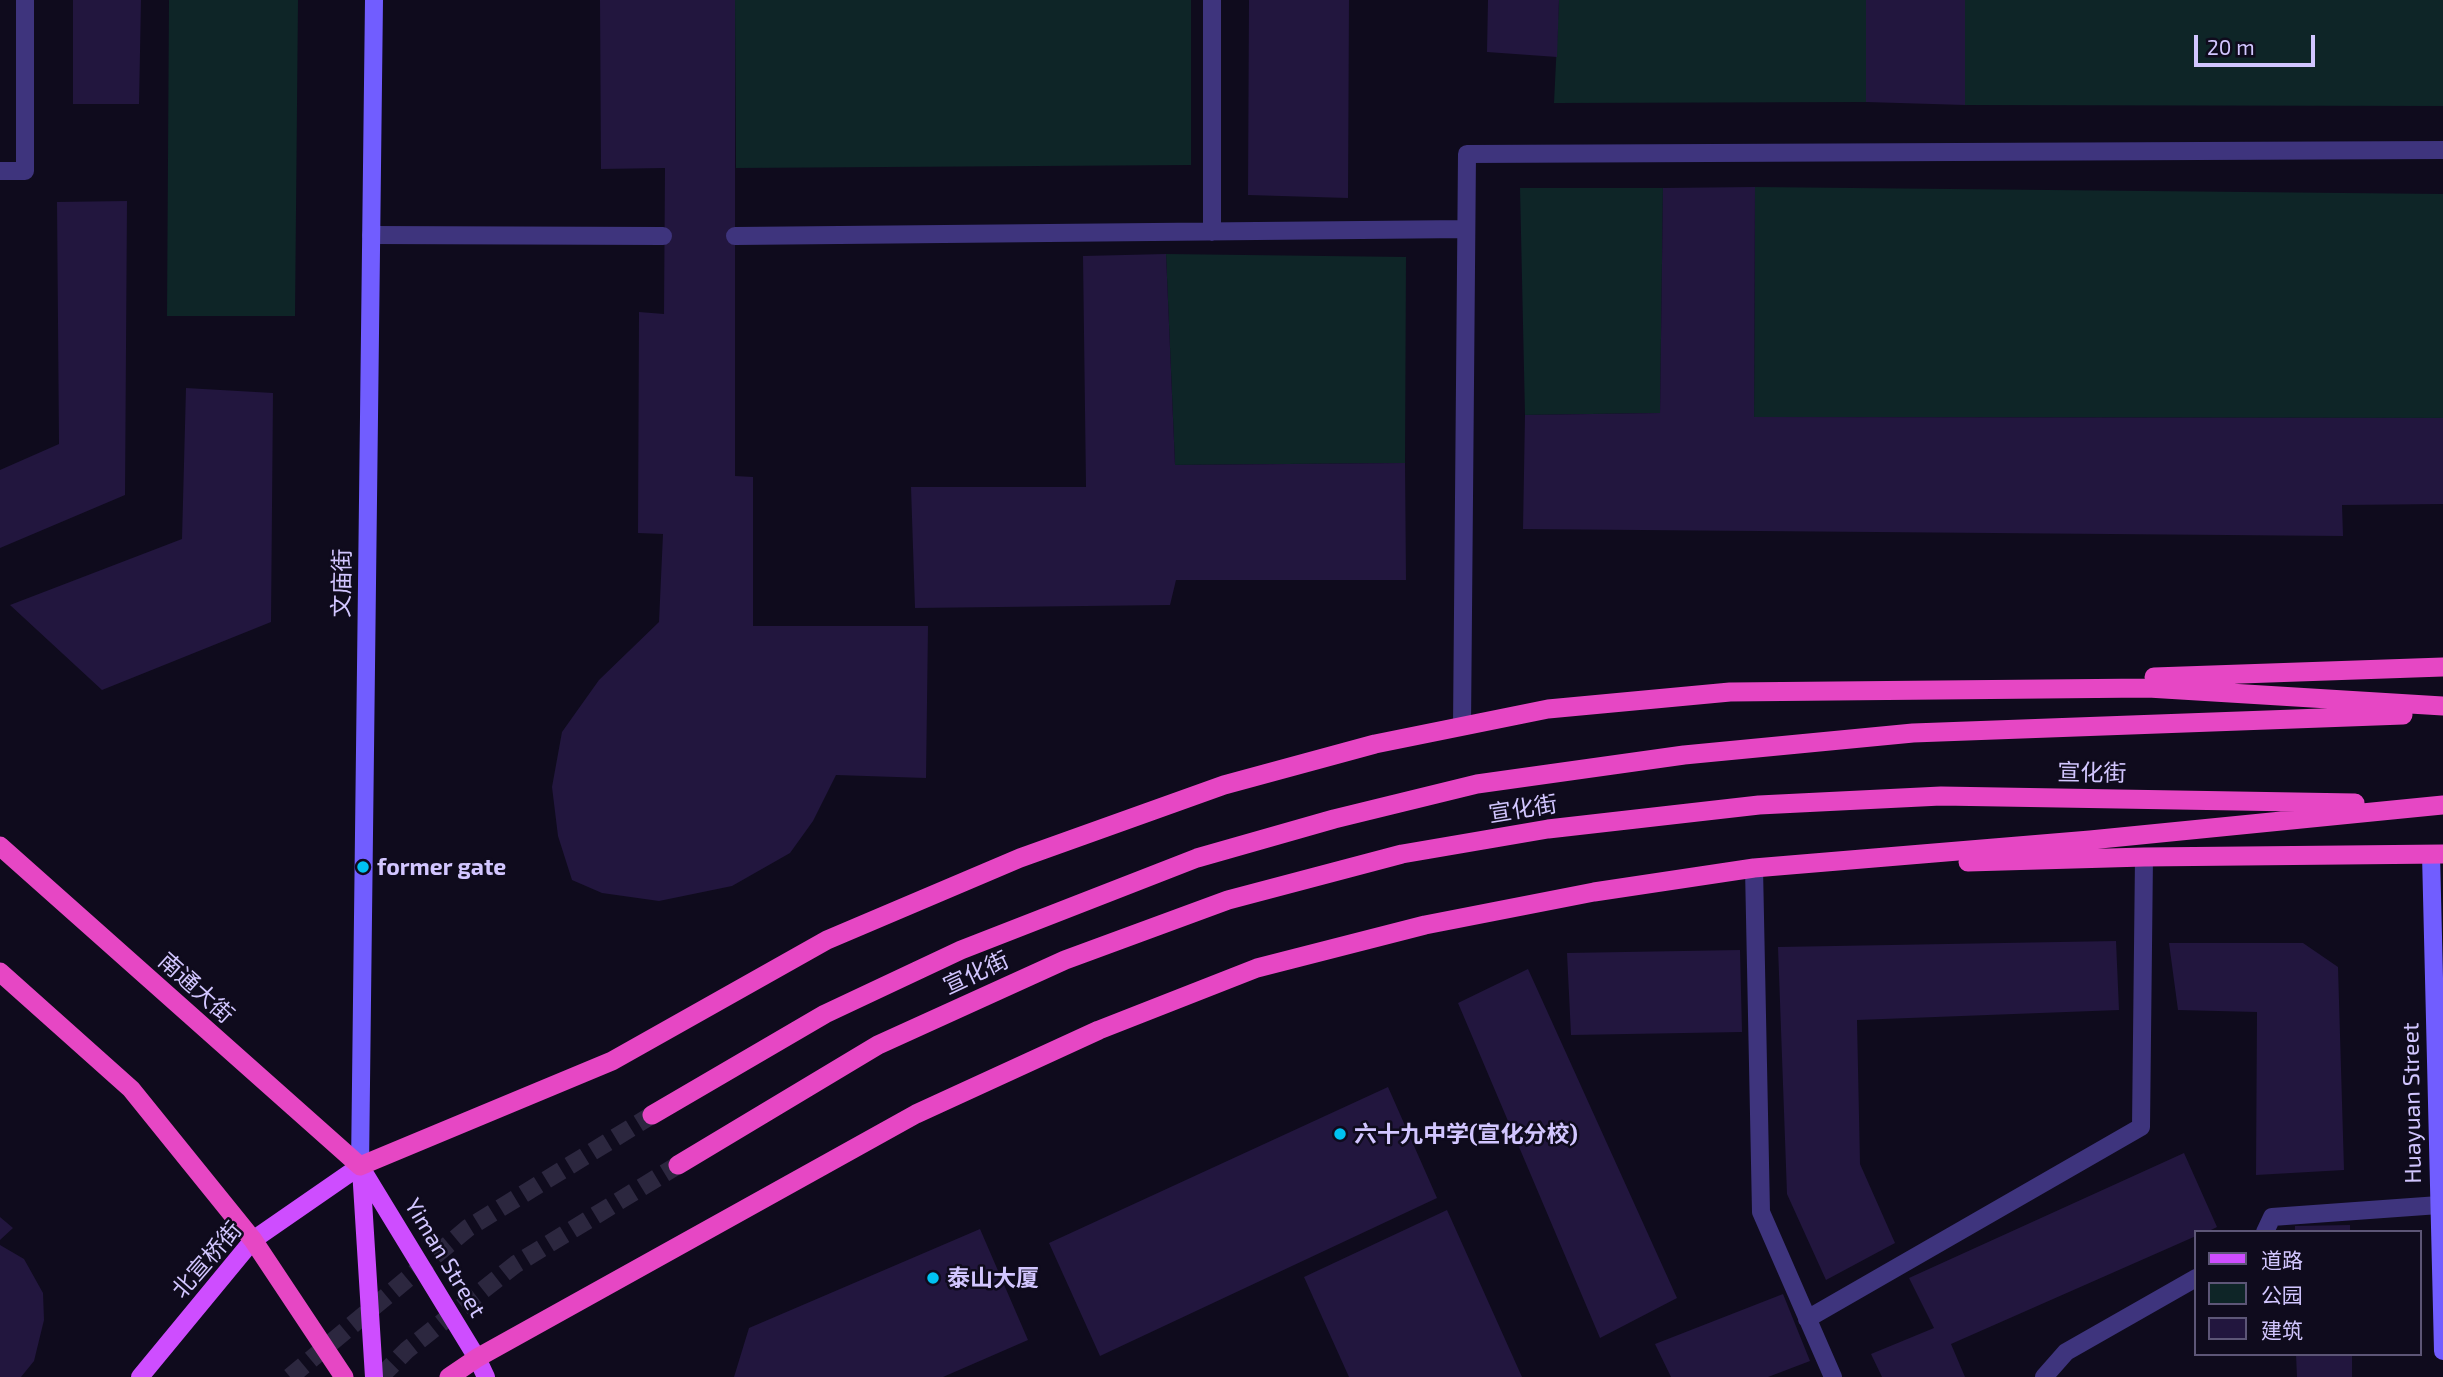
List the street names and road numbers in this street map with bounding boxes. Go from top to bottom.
street label: 文庙街 [328,548,356,618]
street label: 宣化街 [2057,759,2127,787]
street label: 宣化街 [1487,790,1559,828]
street label: 宣化街 [939,946,1013,1000]
street label: 南通大街 [153,947,239,1029]
street label: Huayuan Street [2397,1022,2427,1184]
street label: Yiman Street [399,1193,491,1323]
street label: 北宣桥街 [166,1216,248,1304]

